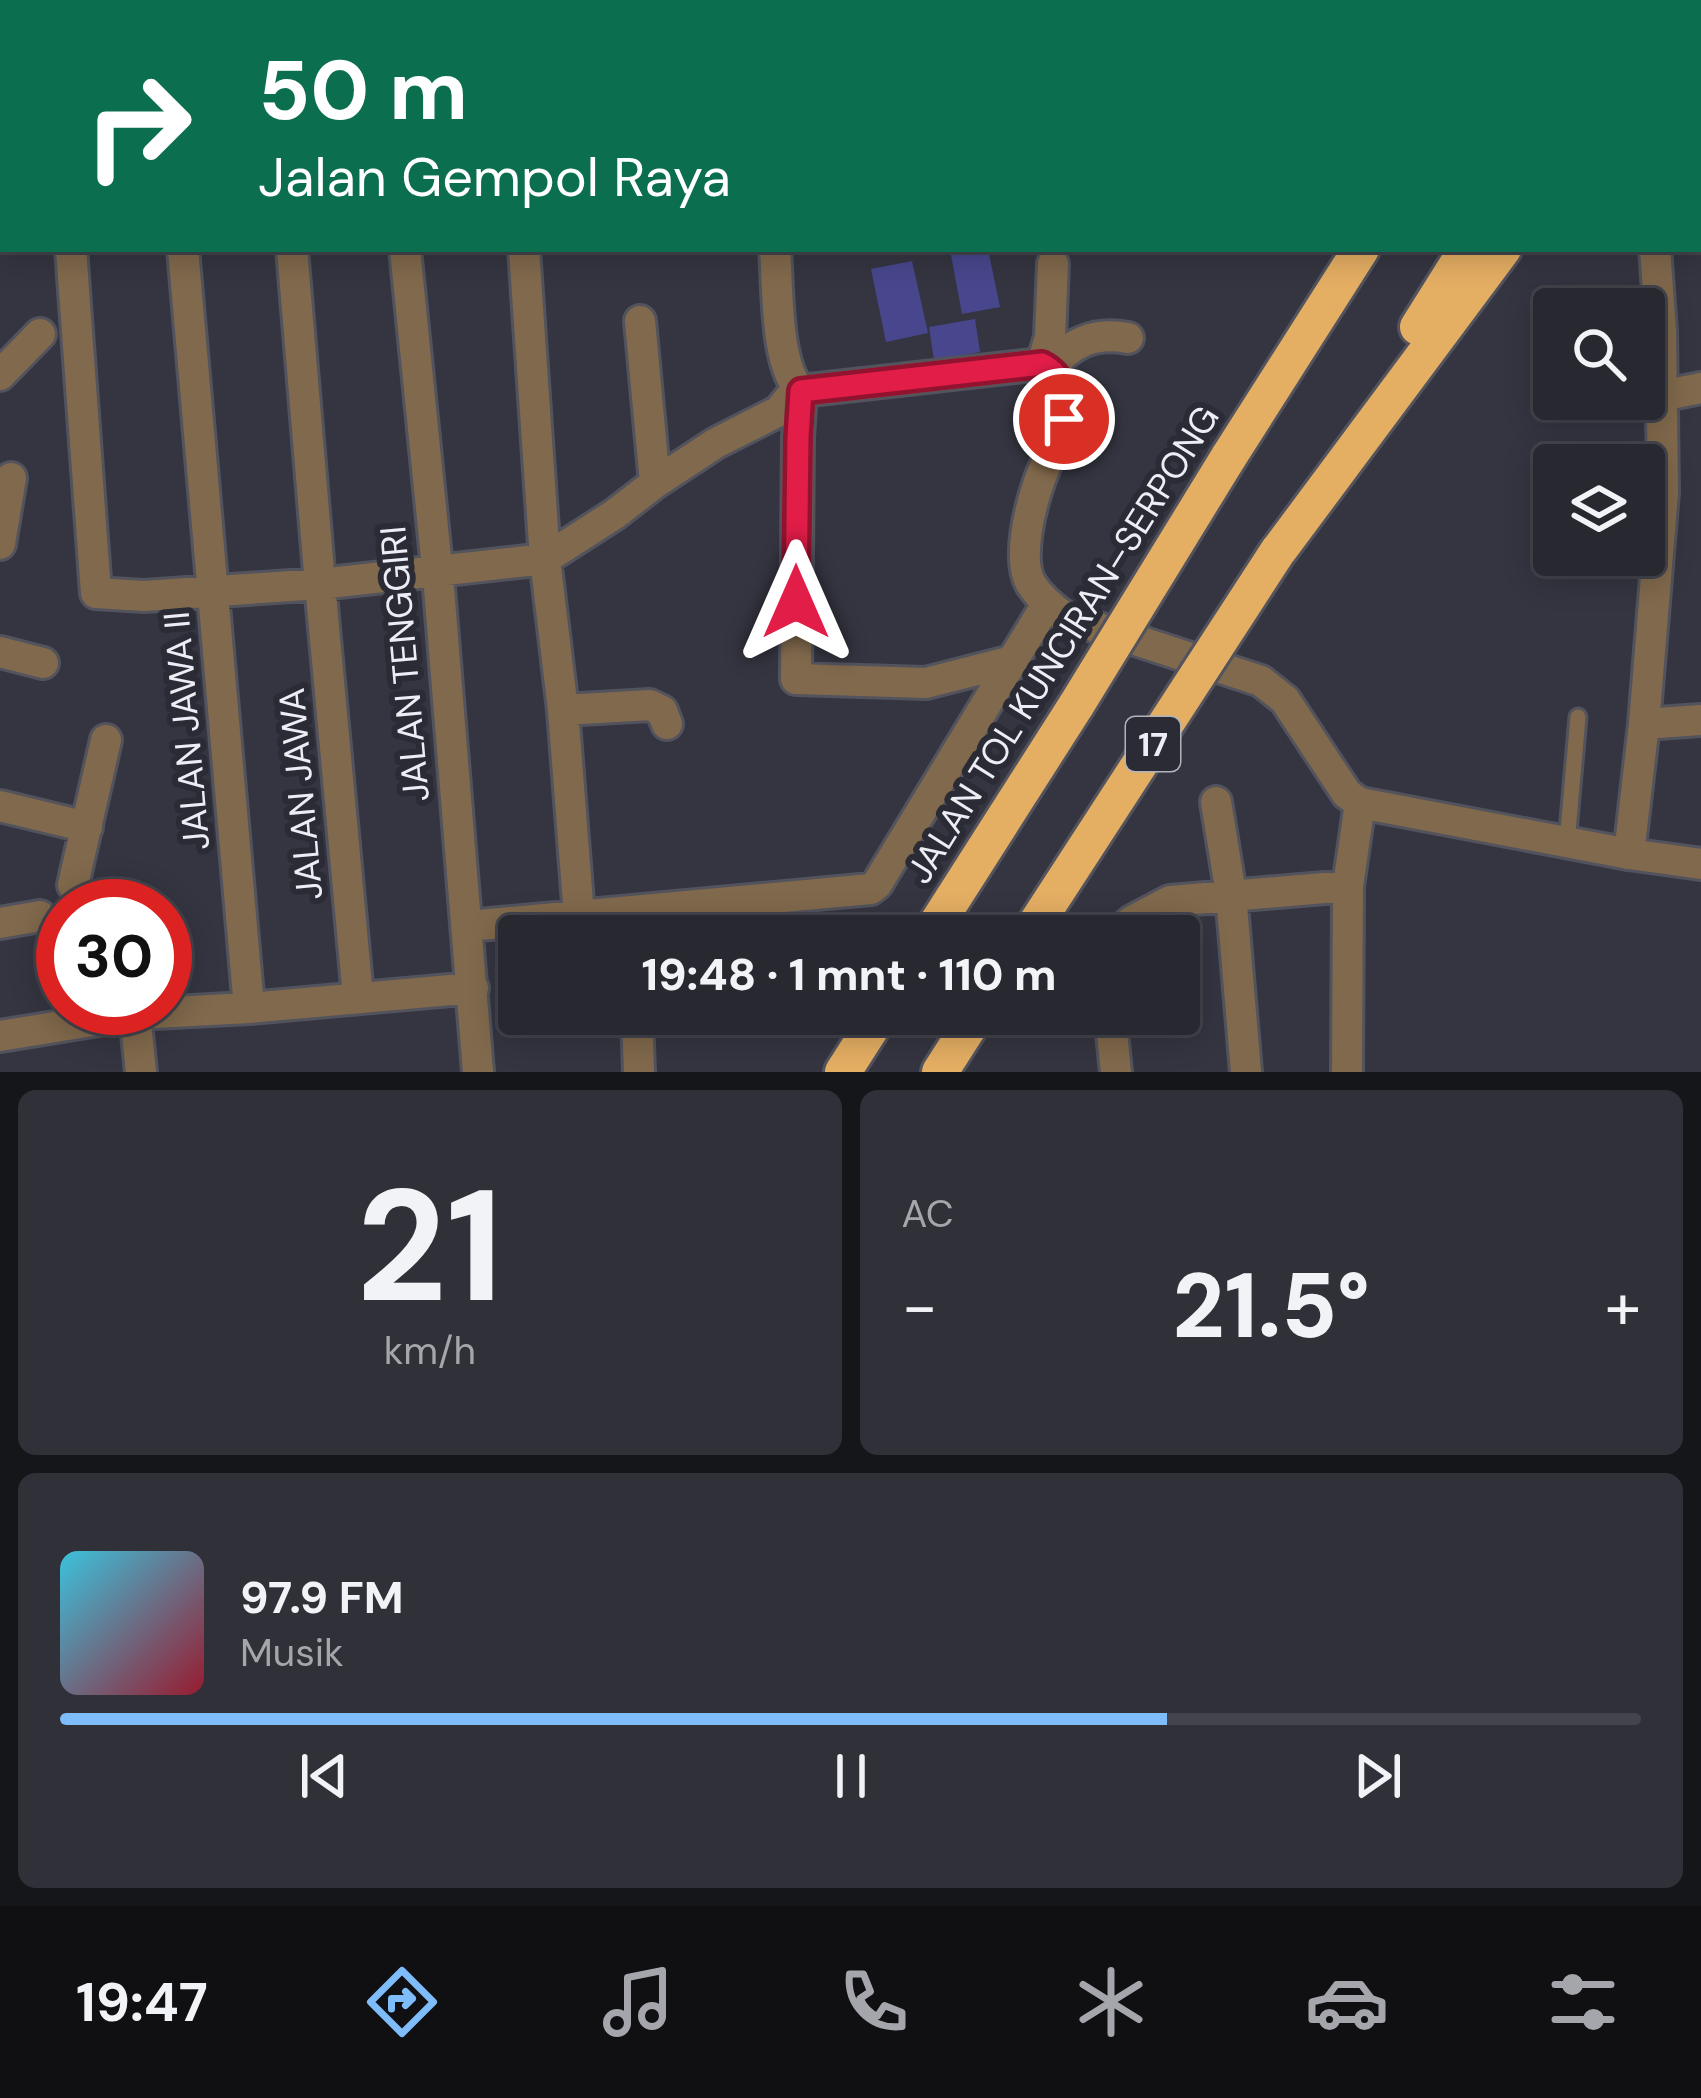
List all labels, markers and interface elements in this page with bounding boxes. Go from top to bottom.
text: 50 m [258,36,468,145]
icon: right [60,48,216,204]
text: Jalan Gempol Raya [258,142,731,213]
map controls [1533,288,1665,576]
button: search [1533,288,1665,420]
pin [1013,368,1115,470]
icon: arrive [1031,386,1097,452]
street label: JALAN TOL KUNCIRAN–SERPONG [895,396,1229,892]
button: layers [1533,444,1665,576]
street label: JALAN TENGGIRI [369,524,440,804]
position arrow [733,539,859,665]
street label: JALAN JAWA II [153,610,220,852]
street label: JALAN JAWA [268,686,333,902]
road number: 17 [1126,717,1180,771]
speed limit sign: 30 [36,879,192,1035]
text: 19:48 · 1 mnt · 110 m [641,945,1057,1004]
text: 21 [356,1145,503,1348]
text: AC [902,1188,954,1239]
text: 21.5° [1173,1248,1370,1365]
text: − [902,1264,938,1349]
text: + [1605,1264,1641,1349]
text: km/h [384,1325,476,1376]
text: 97.9 FM [240,1568,404,1627]
text: Musik [240,1627,344,1678]
icon: previous [291,1743,357,1809]
icon: pause [818,1743,884,1809]
icon: next [1345,1743,1411,1809]
icon: directions [360,1960,444,2044]
icon: music [596,1960,680,2044]
icon: phone [832,1960,916,2044]
icon: climate [1069,1960,1153,2044]
icon: car [1305,1960,1389,2044]
icon: filters [1541,1960,1625,2044]
text: 19:47 [76,1967,208,2038]

